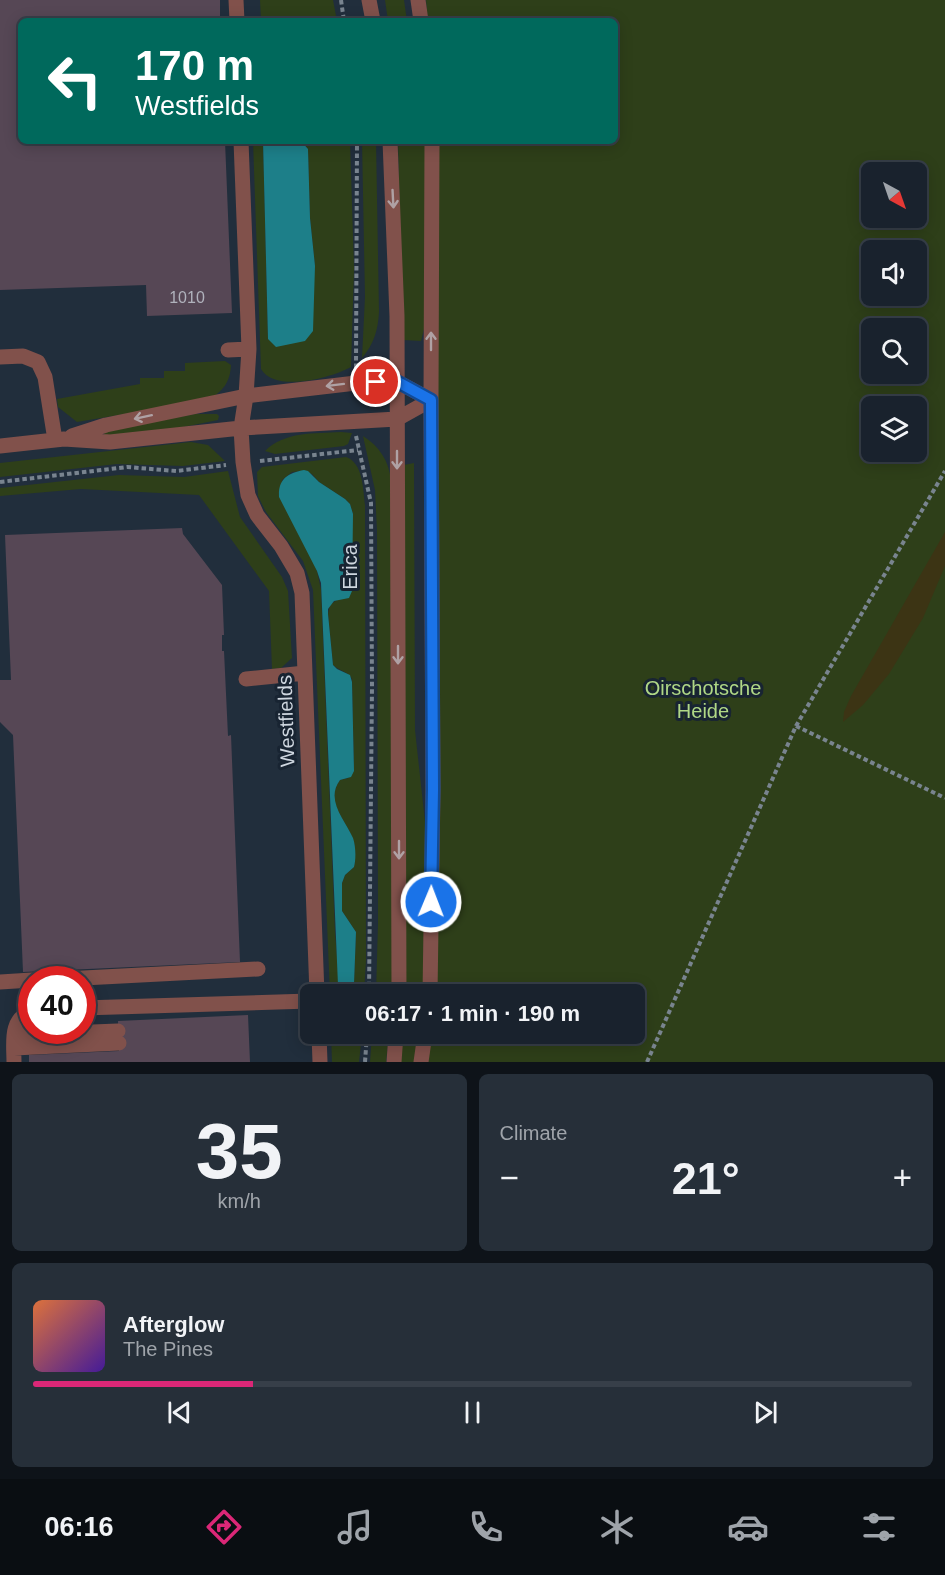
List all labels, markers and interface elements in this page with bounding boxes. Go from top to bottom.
icon: left [36,42,114,120]
text: 170 m [135,42,254,89]
text: Westfields [135,91,259,121]
north arrow [861,162,927,228]
map controls [861,162,927,462]
one-way arrow [387,189,398,209]
button: sound [861,240,927,306]
house number: 1010 [169,289,205,306]
button: search [861,318,927,384]
one-way arrow [425,332,437,352]
pin [350,356,401,407]
icon: arrive [359,365,392,398]
one-way arrow [326,380,346,391]
button: layers [861,396,927,462]
one-way arrow [134,412,153,424]
one-way arrow [391,450,403,470]
street label: Erica [339,543,361,590]
one-way arrow [392,645,404,665]
street label: Westfields [273,675,299,767]
park label: Oirschotsche Heide [645,677,761,722]
one-way arrow [393,840,405,860]
position arrow [399,870,463,934]
speed limit sign: 40 [18,966,96,1044]
text: 06:17 · 1 min · 190 m [365,1001,580,1026]
text: 35 [196,1107,283,1195]
text: Climate [500,1122,567,1144]
text: 21° [672,1153,740,1204]
text: − [500,1159,519,1196]
text: + [893,1159,912,1196]
text: km/h [218,1190,261,1212]
text: Afterglow [123,1312,224,1337]
text: The Pines [123,1338,213,1360]
icon: previous [163,1396,196,1429]
icon: pause [456,1396,489,1429]
icon: next [749,1396,782,1429]
icon: directions [203,1506,245,1548]
icon: music [334,1506,376,1548]
icon: phone [465,1506,507,1548]
icon: climate [596,1506,638,1548]
icon: car [727,1506,769,1548]
icon: filters [858,1506,900,1548]
text: 06:16 [45,1512,114,1542]

